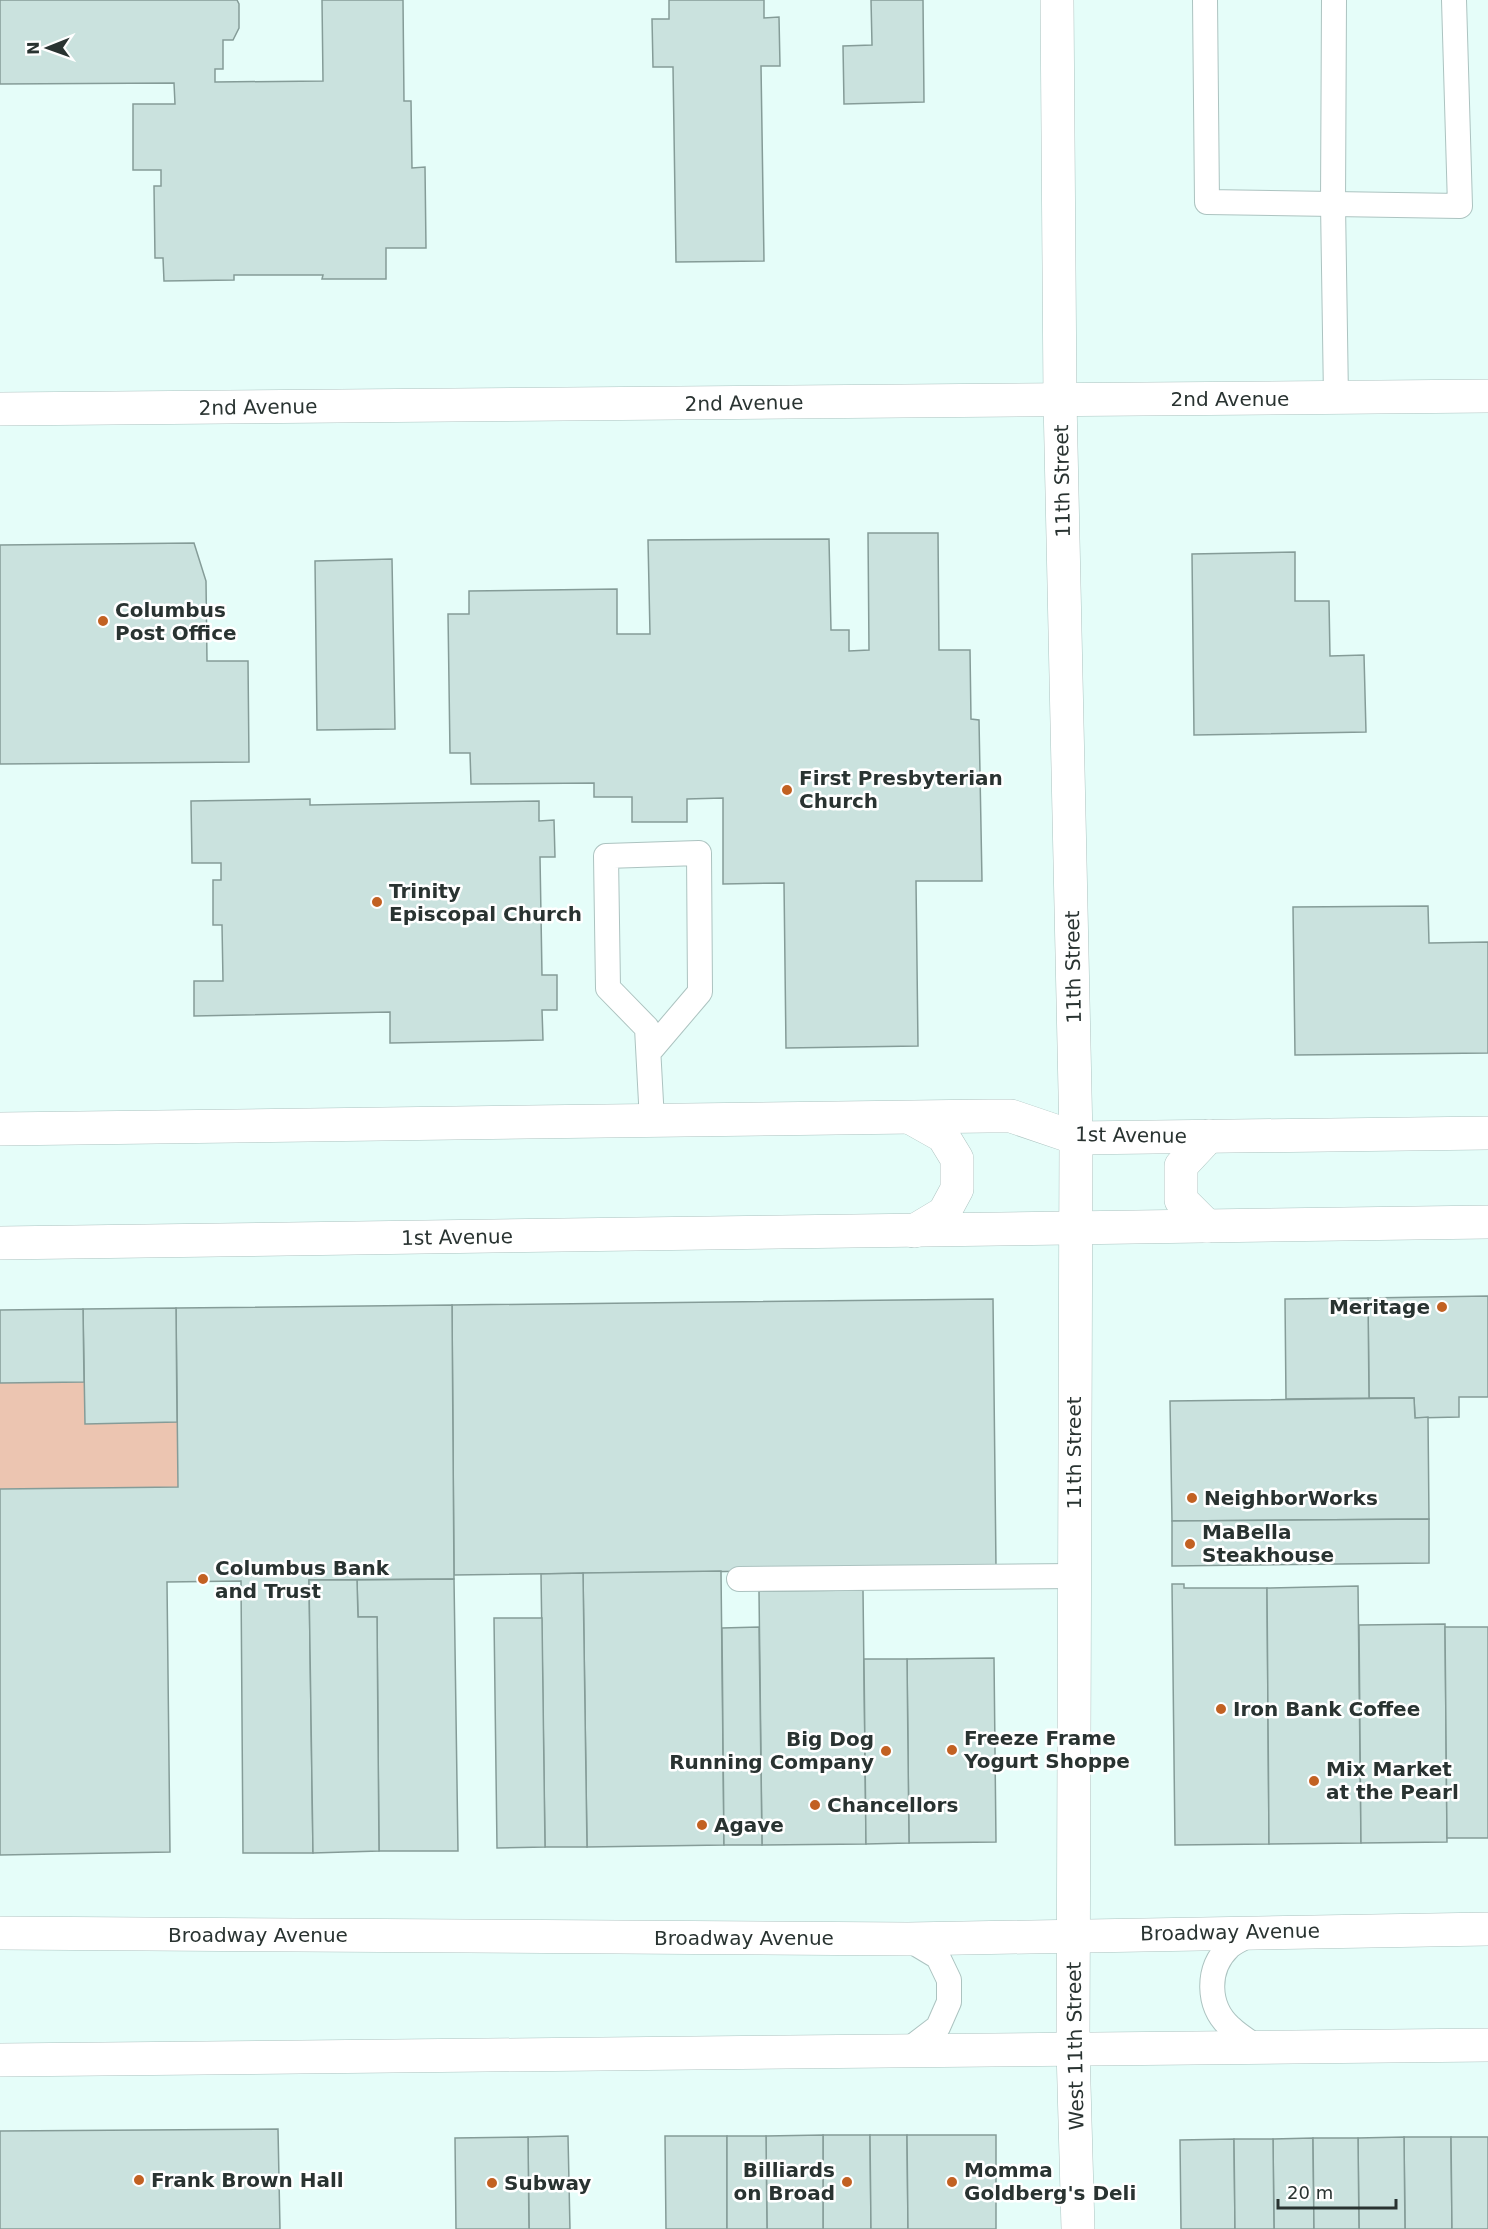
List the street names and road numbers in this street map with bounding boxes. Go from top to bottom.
street label: 2nd Avenue [1171,387,1289,411]
street label: 2nd Avenue [684,390,804,416]
street label: 2nd Avenue [198,394,318,420]
street label: 11th Street [1049,424,1075,538]
street label: 11th Street [1060,910,1086,1024]
street label: 1st Avenue [1075,1122,1187,1148]
street label: 1st Avenue [401,1224,513,1250]
street label: 11th Street [1062,1396,1086,1510]
street label: Broadway Avenue [1140,1918,1320,1946]
street label: Broadway Avenue [168,1923,348,1947]
street label: Broadway Avenue [654,1926,834,1950]
street label: West 11th Street [1062,1961,1088,2131]

